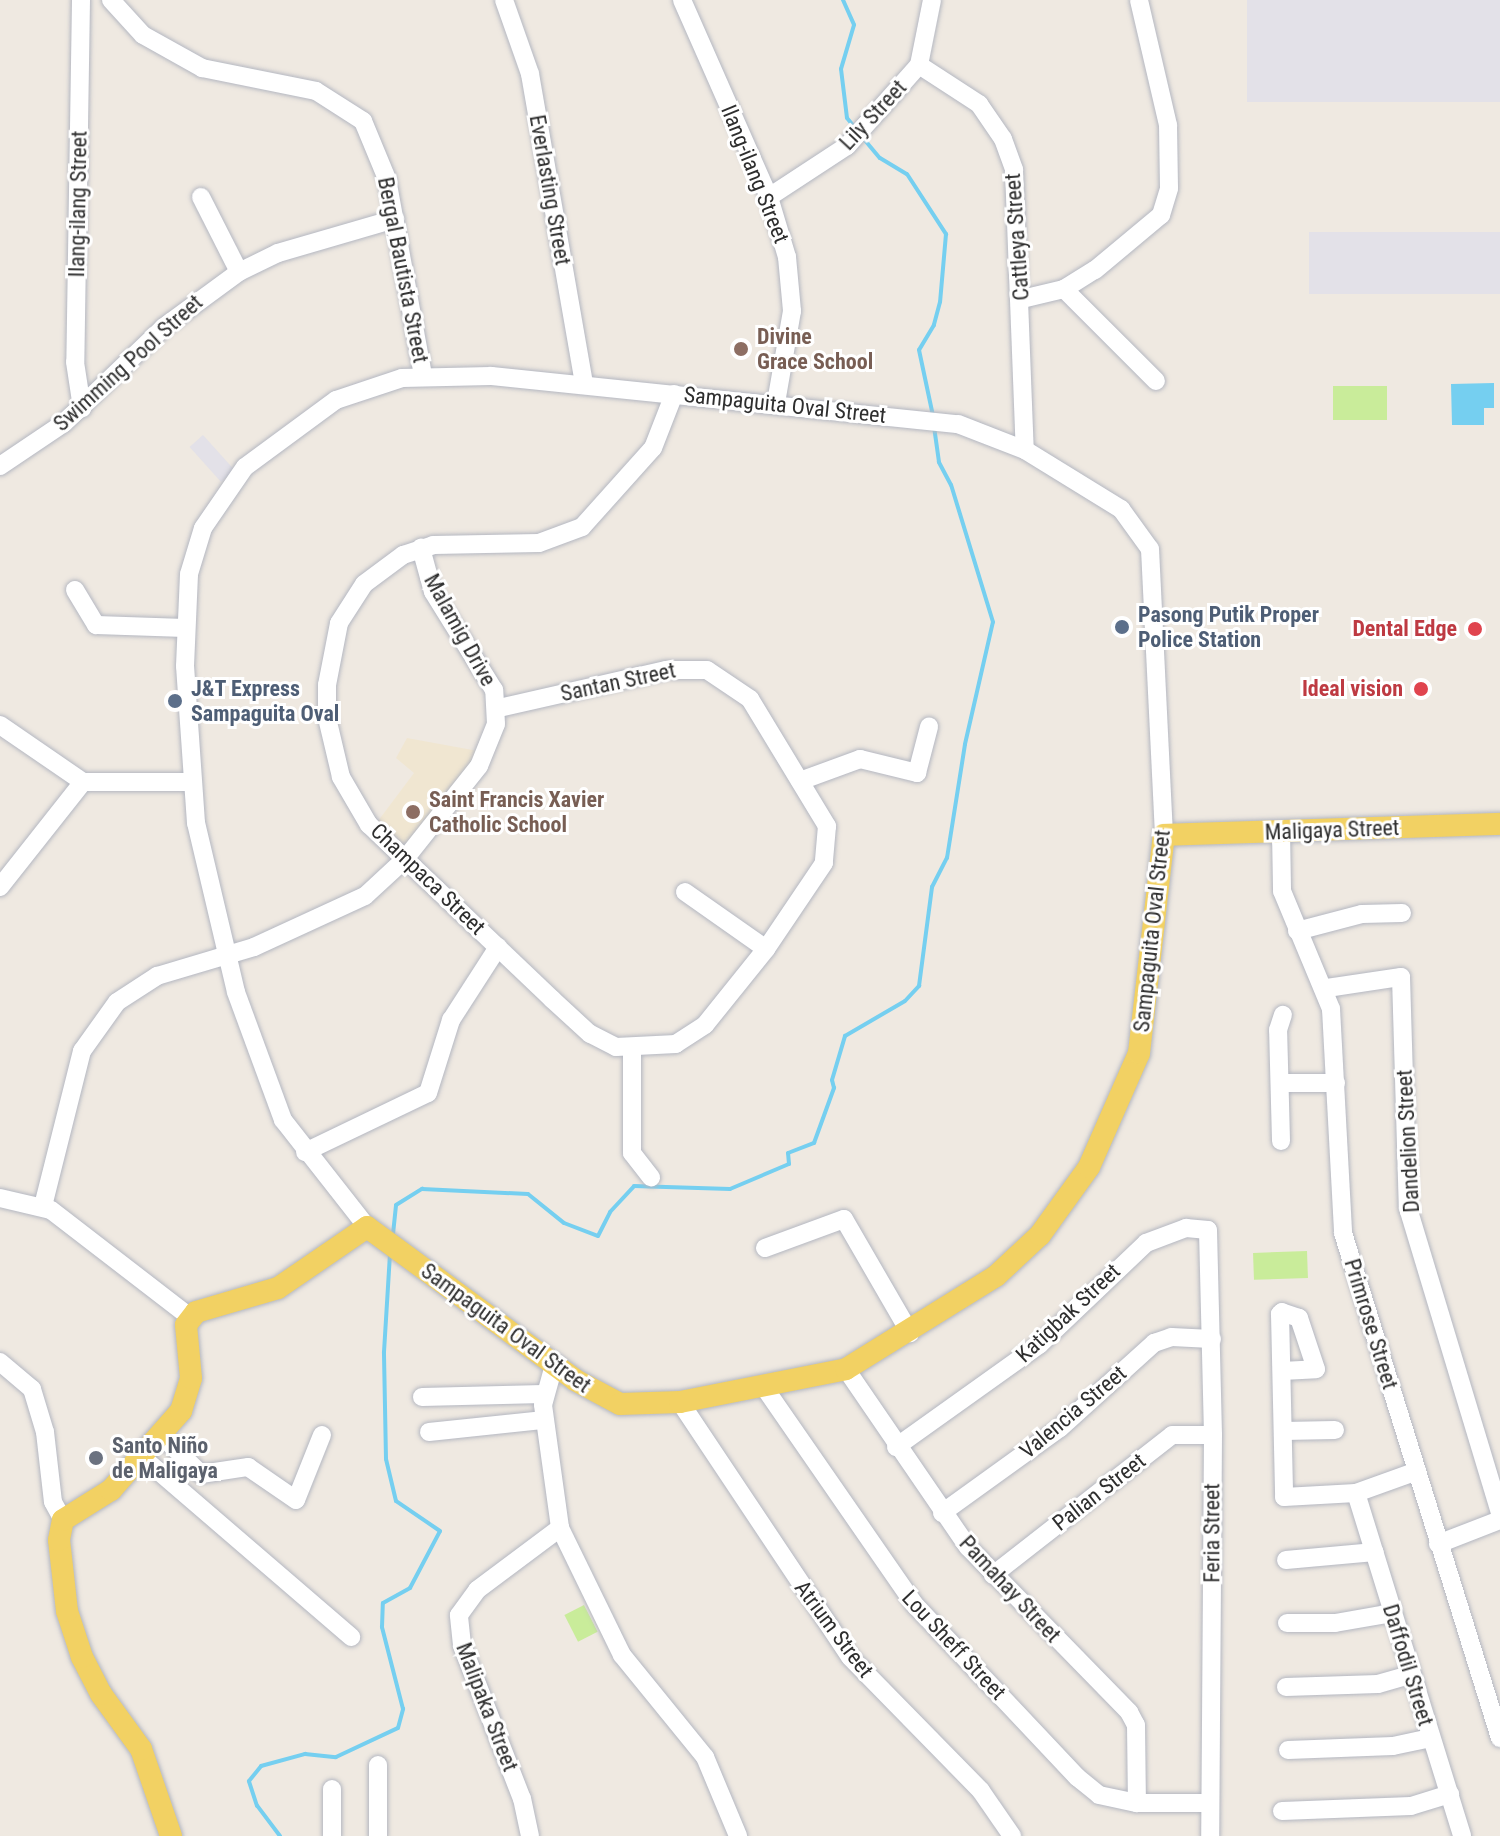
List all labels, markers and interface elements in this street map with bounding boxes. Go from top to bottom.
street label: Lily Street [834,74,912,156]
street label: Ilang-ilang Street [715,101,795,247]
street label: Everlasting Street [524,113,576,267]
street label: Ilang-ilang Street [64,130,92,278]
street label: Cattleya Street [999,173,1035,301]
street label: Bergal Bautista Street [372,175,434,365]
street label: Swimming Pool Street [48,289,208,437]
place label: Divine Grace School [757,323,873,374]
marker: Divine Grace School [732,340,750,358]
street label: Sampaguita Oval Street [683,381,887,429]
street label: Malamig Drive [418,569,502,691]
place label: Pasong Putik Proper Police Station [1138,601,1319,652]
place label: Dental Edge [1352,616,1457,642]
marker: Pasong Putik Proper Police Station [1113,618,1131,636]
marker: Dental Edge [1464,618,1486,640]
street label: Santan Street [558,657,678,707]
place label: J&T Express Sampaguita Oval [191,675,339,726]
place label: Ideal vision [1302,676,1403,702]
marker: Ideal vision [1410,678,1432,700]
marker: J&T Express Sampaguita Oval [166,692,184,710]
place label: Saint Francis Xavier Catholic School [429,786,604,838]
marker: Saint Francis Xavier Catholic School [404,803,422,821]
street label: Maligaya Street [1264,814,1400,846]
street label: Champaca Street [365,818,491,940]
street label: Sampaguita Oval Street [1128,829,1176,1033]
street label: Dandelion Street [1391,1069,1425,1213]
street label: Primrose Street [1339,1256,1403,1392]
street label: Sampaguita Oval Street [416,1258,596,1398]
street label: Katigbak Street [1010,1258,1126,1368]
street label: Valencia Street [1014,1360,1132,1464]
place label: Santo Niño de Maligaya [112,1432,218,1484]
street label: Palian Street [1047,1448,1151,1536]
marker: Santo Niño de Maligaya [87,1449,105,1467]
street label: Feria Street [1199,1483,1225,1583]
street label: Pamahay Street [954,1530,1066,1648]
street label: Atrium Street [789,1575,879,1683]
street label: Lou Sheff Street [897,1585,1011,1705]
street label: Daffodil Street [1377,1601,1439,1729]
street label: Malipaka Street [450,1639,524,1775]

